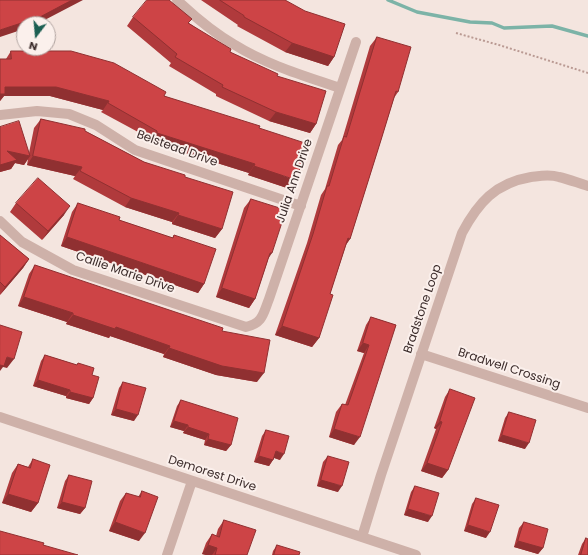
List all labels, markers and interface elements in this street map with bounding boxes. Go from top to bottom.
north arrow [16,16,56,56]
text: N [27,38,39,55]
street label: Belstead Drive [134,128,220,170]
street label: Julia Ann Drive [274,137,316,225]
street label: Callie Marie Drive [74,249,176,297]
street label: Bradstone Loop [401,263,445,355]
street label: Bradwell Crossing [456,346,562,392]
street label: Demorest Drive [166,453,258,495]

